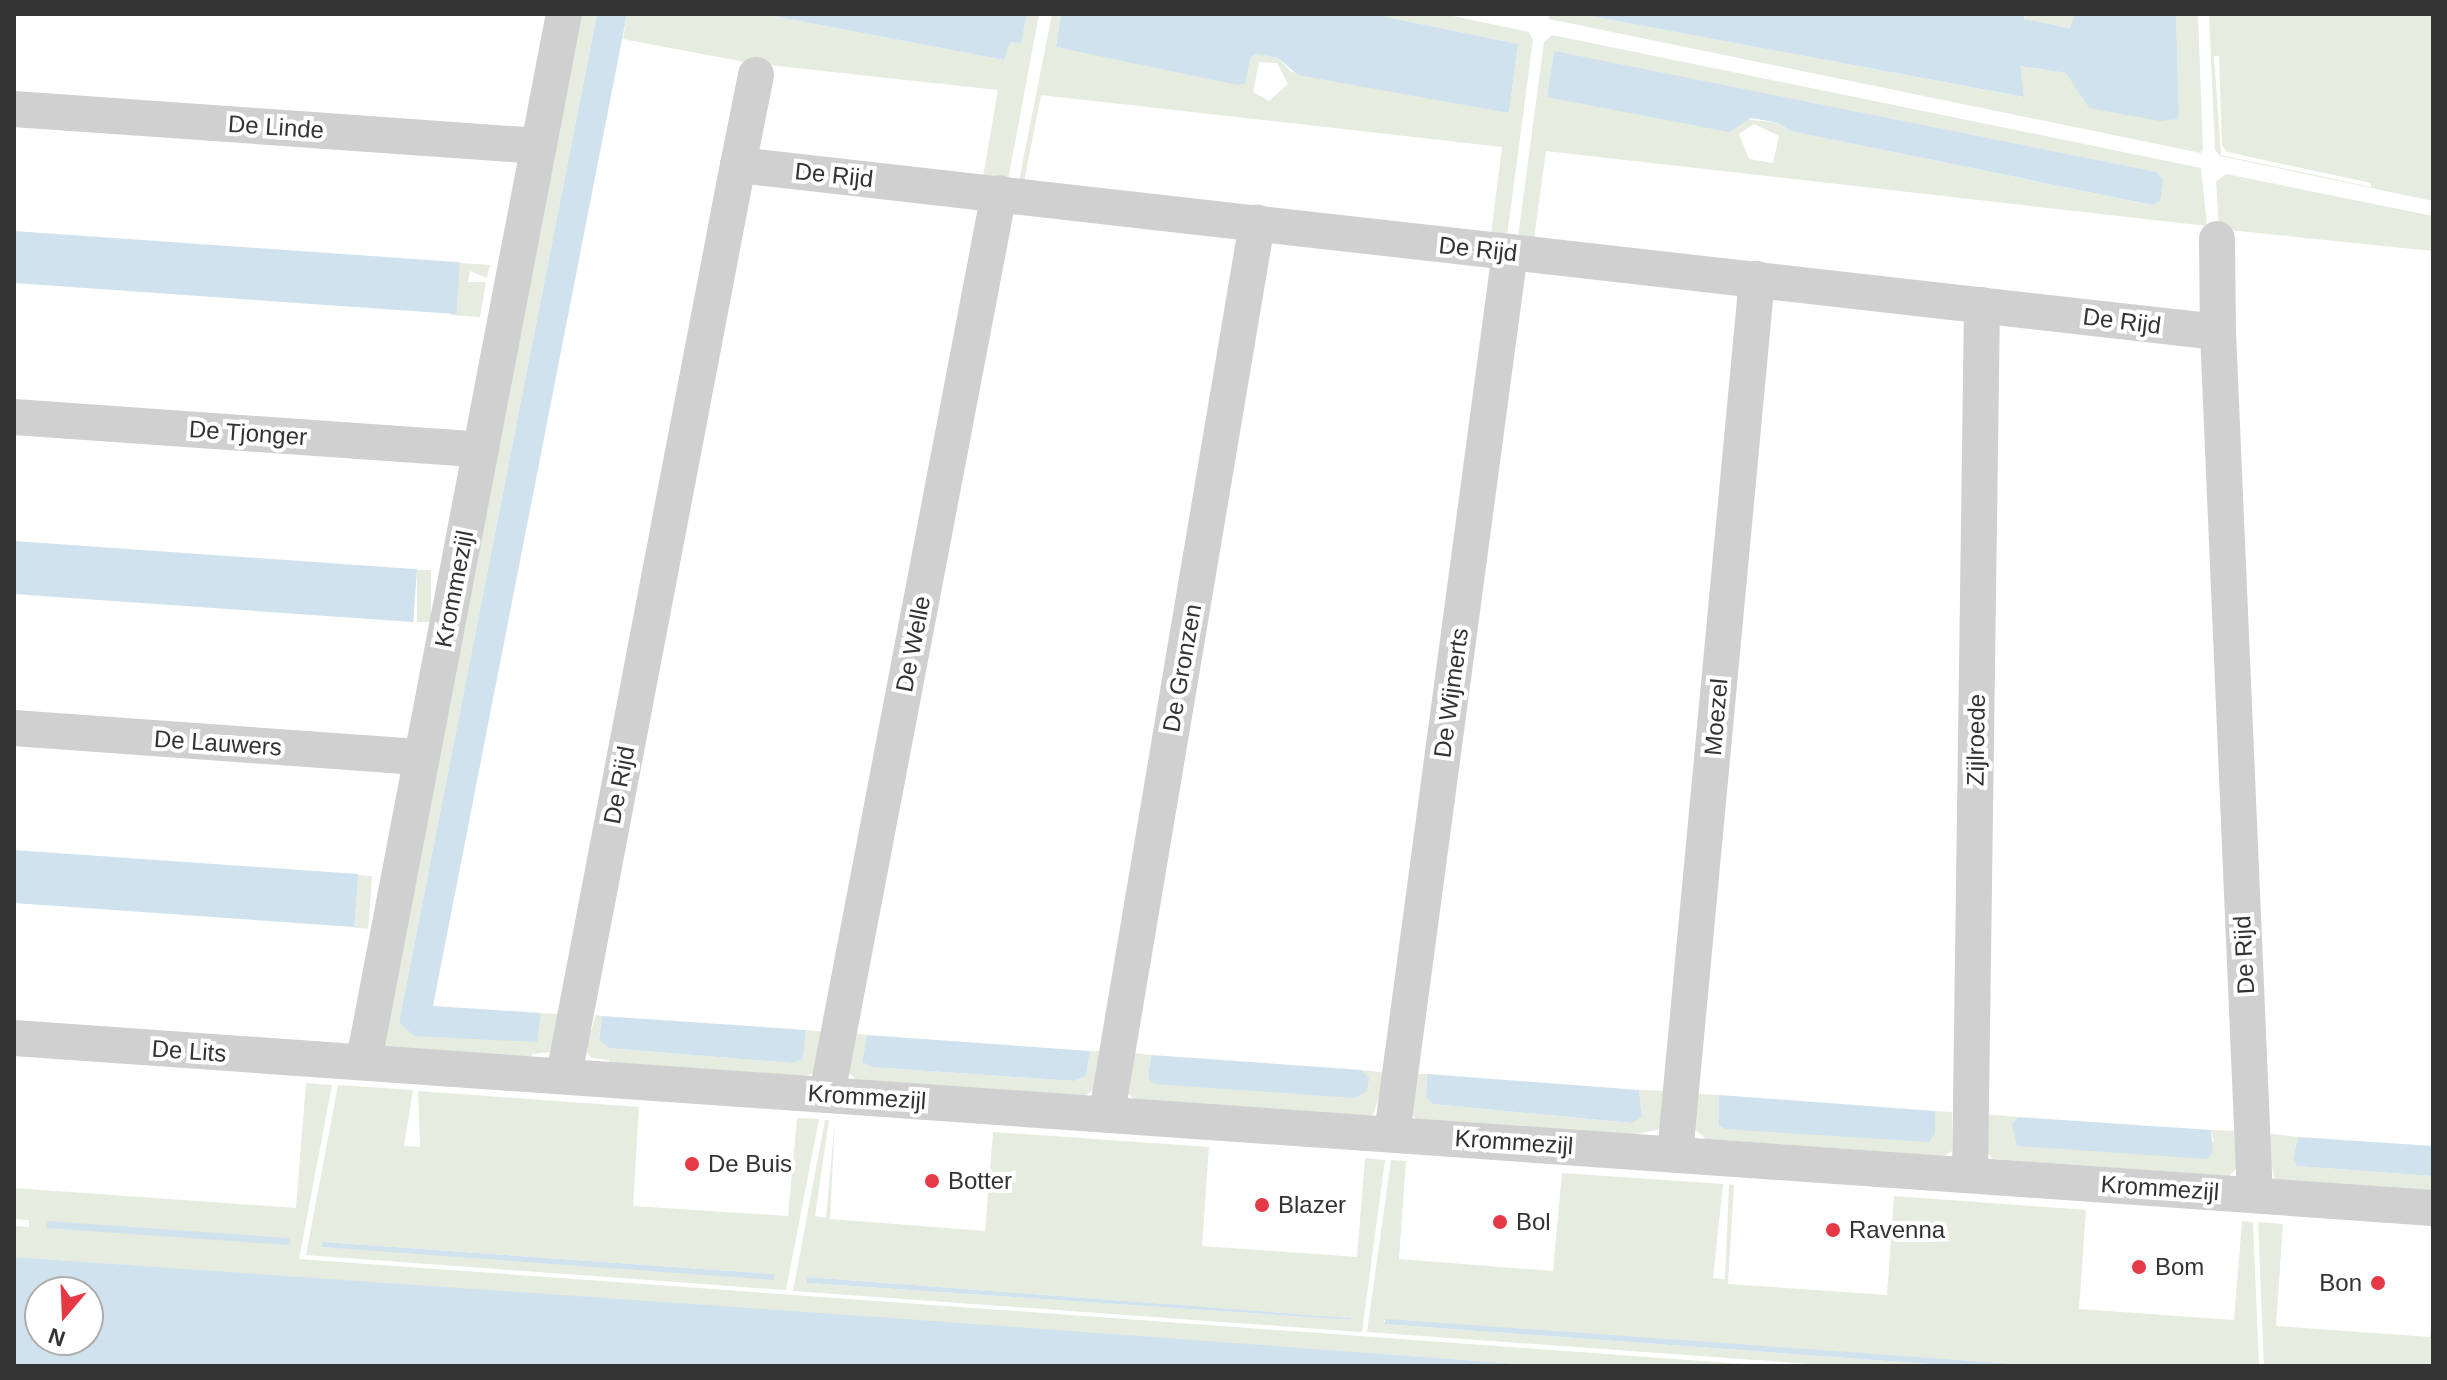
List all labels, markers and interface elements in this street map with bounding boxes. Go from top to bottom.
street label: De Linde [227,109,325,145]
street label: De Rijd [793,157,875,193]
street label: De Rijd [1437,231,1519,267]
street label: De Rijd [2081,302,2163,340]
street label: De Tjonger [188,414,308,452]
street label: Krommezijl [429,528,479,650]
street label: De Welle [890,594,936,694]
street label: De Gronzen [1157,602,1207,734]
street label: De Wijmerts [1428,626,1474,760]
street label: Moezel [1698,677,1734,757]
street label: Zijlroede [1961,694,1991,786]
street label: De Lauwers [153,724,283,762]
street label: De Rijd [597,744,641,826]
street label: De Rijd [2228,915,2260,995]
street label: De Lits [151,1034,227,1068]
street label: Krommezijl [807,1078,927,1116]
street label: Krommezijl [1454,1123,1574,1161]
place label: De Buis [708,1150,792,1178]
marker: De Buis [683,1155,701,1173]
place label: Botter [948,1167,1012,1195]
street label: Krommezijl [2100,1169,2220,1207]
marker: Botter [923,1172,941,1190]
place label: Blazer [1278,1191,1346,1219]
marker: Blazer [1253,1196,1271,1214]
place label: Bol [1516,1208,1551,1236]
marker: Bol [1491,1213,1509,1231]
place label: Ravenna [1849,1216,1945,1244]
marker: Ravenna [1824,1221,1842,1239]
place label: Bom [2155,1253,2204,1281]
marker: Bom [2130,1258,2148,1276]
place label: Bon [2319,1269,2362,1297]
marker: Bon [2369,1274,2387,1292]
north arrow [24,1276,104,1356]
text: N [45,1323,68,1352]

